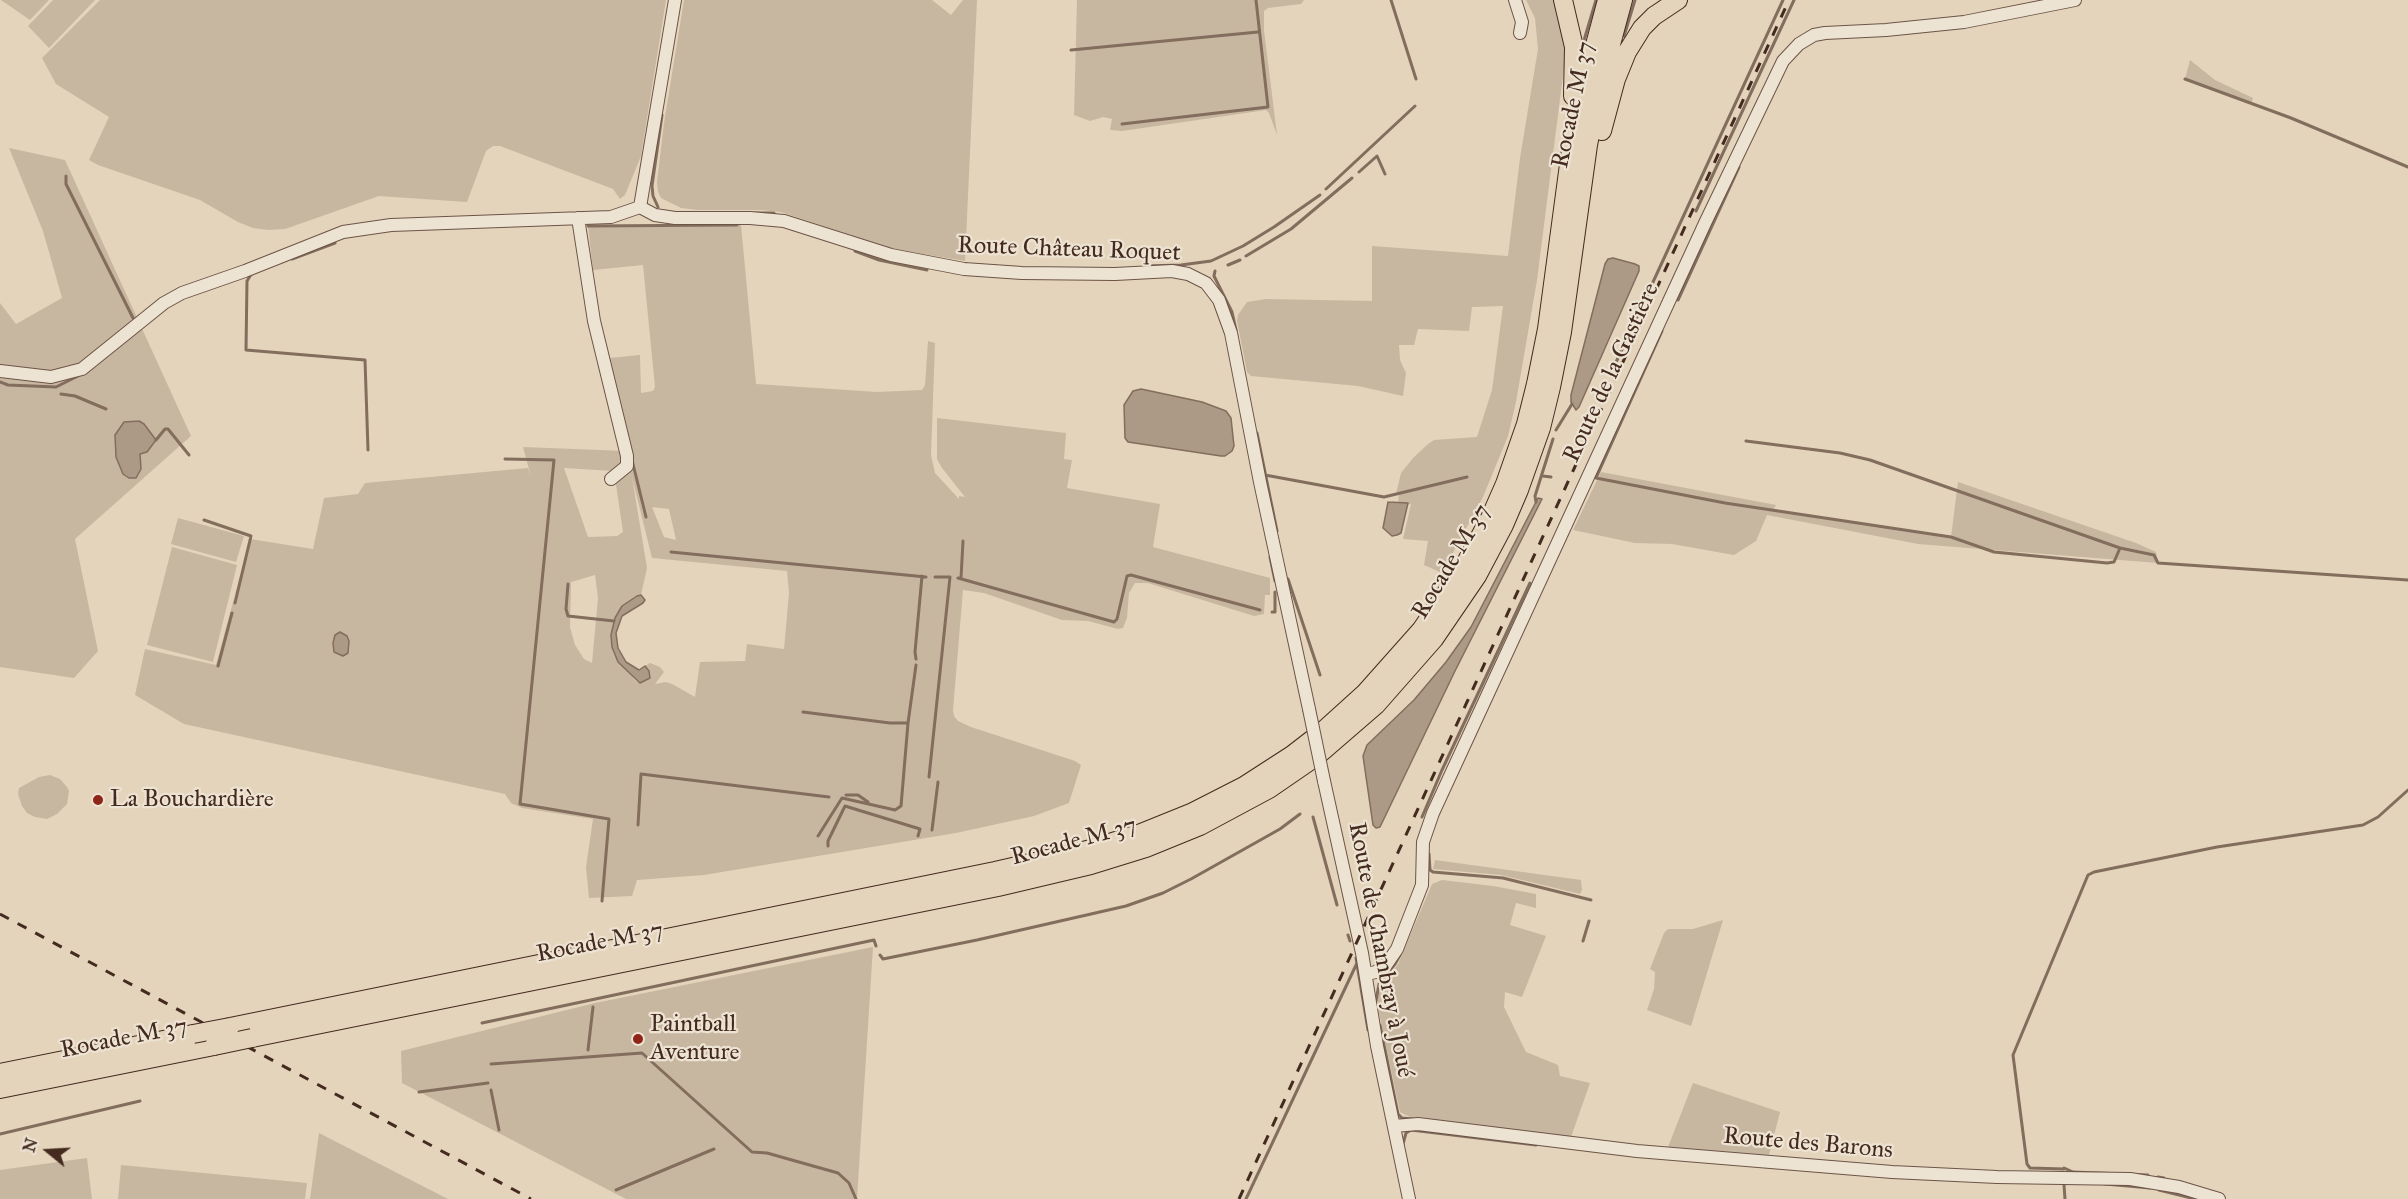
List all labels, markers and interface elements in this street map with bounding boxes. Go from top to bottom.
street label: Rocade M 37 [1547,39,1601,171]
street label: Route Château Roquet [957,232,1181,268]
street label: Route de la Gastière [1558,279,1666,467]
street label: Rocade M 37 [1407,499,1497,625]
place label: La Bouchardière [110,786,274,814]
marker: La Bouchardière [91,793,105,807]
street label: Rocade M 37 [1008,811,1140,873]
street label: Route de Chambray à Joué [1341,820,1419,1080]
street label: Rocade M 37 [534,917,666,969]
place label: Paintball Aventure [650,1011,739,1067]
street label: Rocade M 37 [58,1013,190,1065]
marker: Paintball Aventure [631,1032,645,1046]
north arrow [18,1121,78,1181]
street label: Route des Barons [1722,1122,1894,1166]
text: N [19,1136,42,1155]

